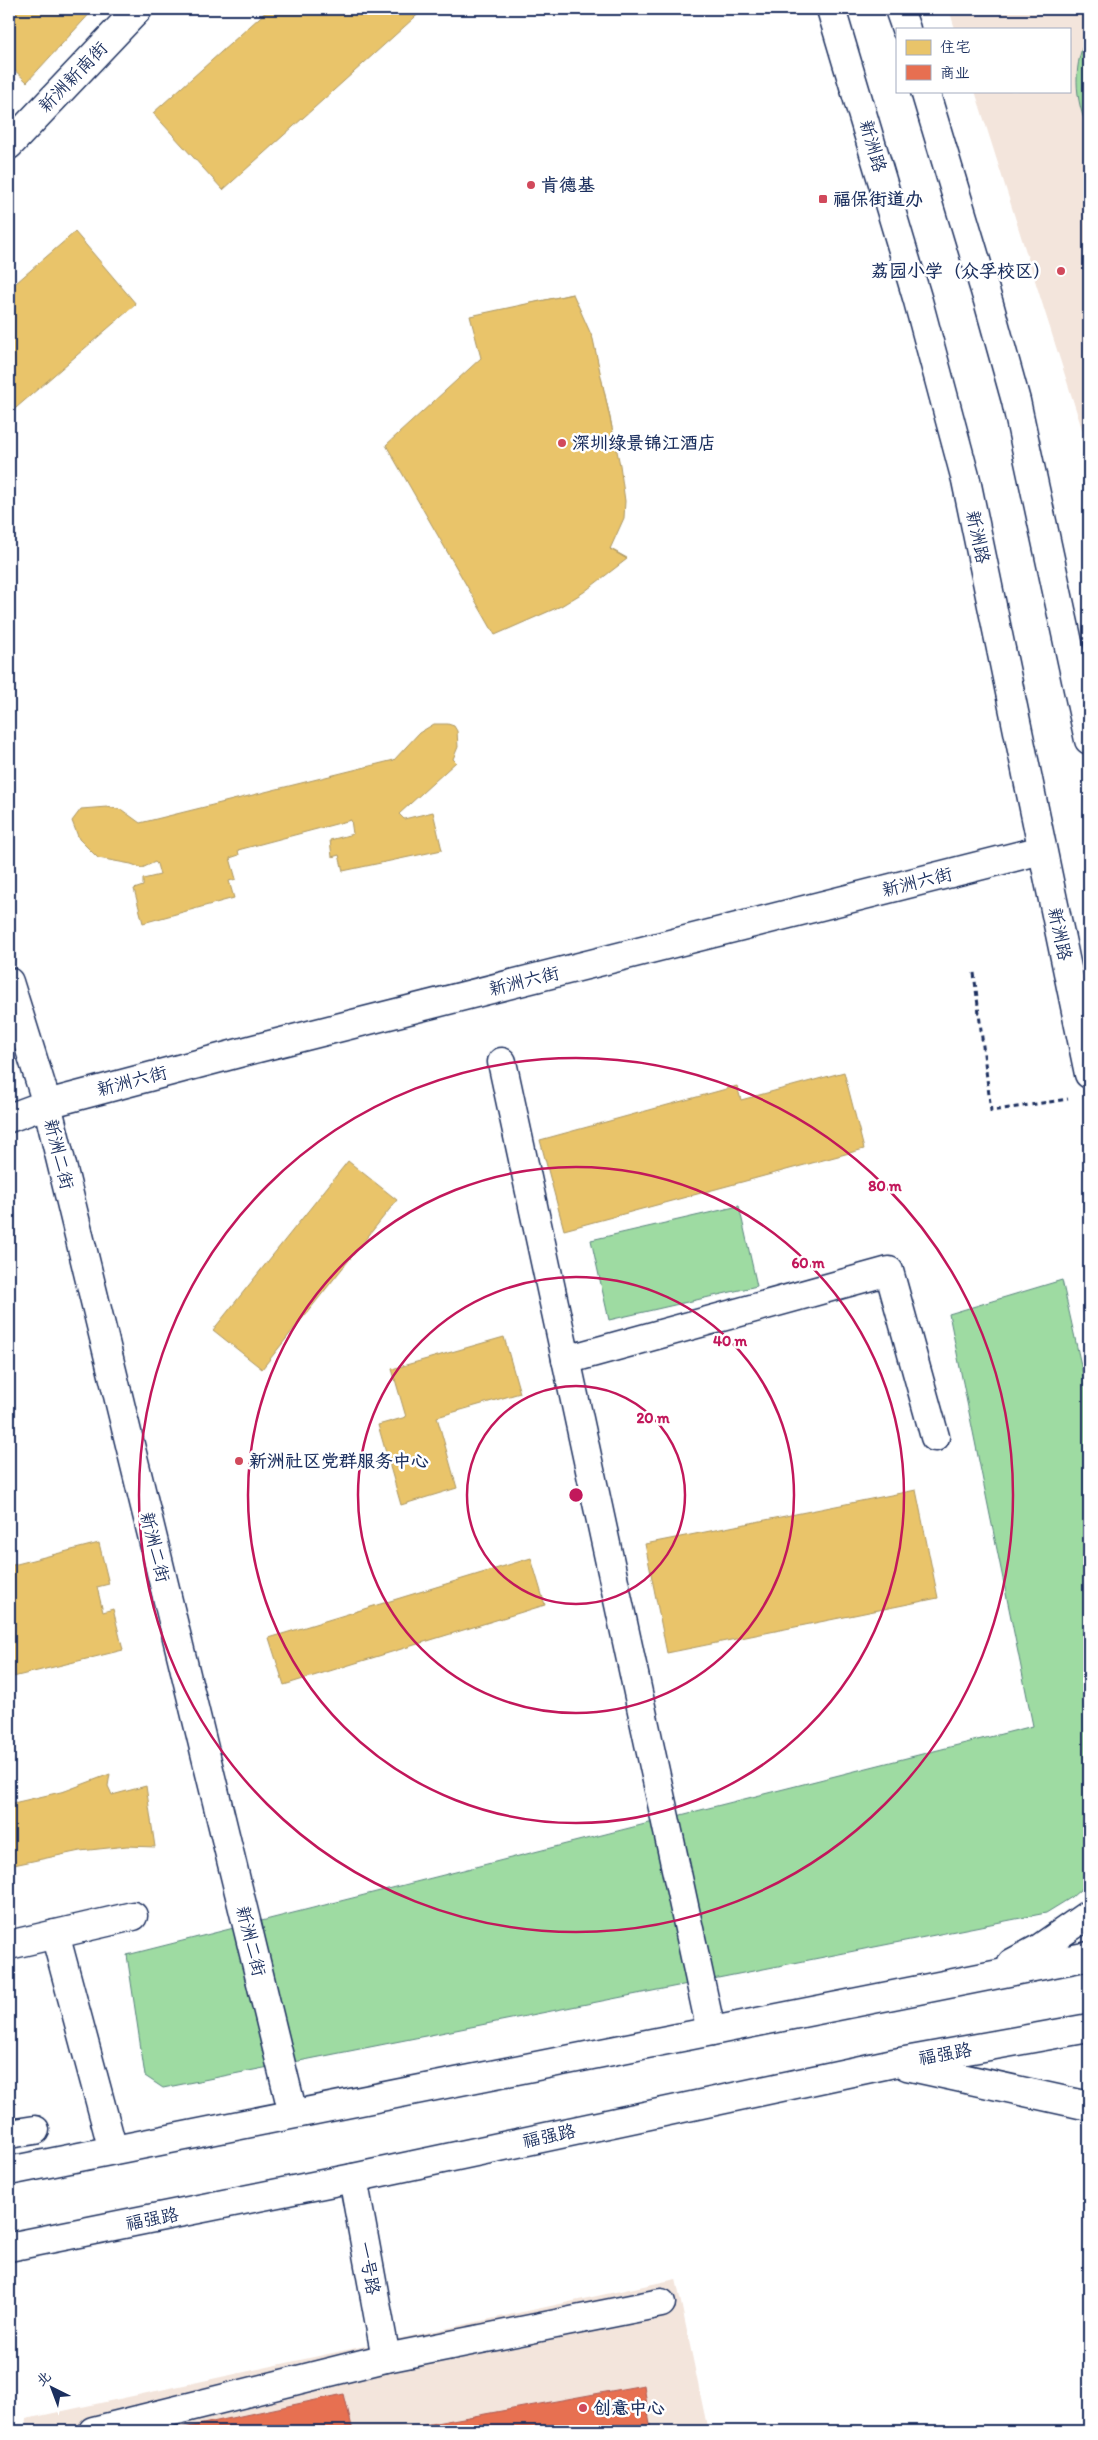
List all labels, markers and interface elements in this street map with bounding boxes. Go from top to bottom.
legend [896,28,1070,92]
street label: 新洲新南街 [34,37,112,117]
text: 住宅 [940,38,970,56]
text: 商业 [940,64,970,82]
street label: 新洲路 [855,117,891,175]
place label: 肯德基 [541,174,595,196]
marker: 肯德基 [525,179,537,191]
place label: 福保街道办 [833,188,923,210]
marker: 福保街道办 [817,193,829,205]
place label: 荔园小学（众孚校区） [871,260,1051,282]
marker: 荔园小学（众孚校区） [1055,265,1067,277]
place label: 深圳绿景锦江酒店 [572,432,716,454]
marker: 深圳绿景锦江酒店 [556,437,568,449]
street label: 新洲路 [962,508,994,566]
street label: 新洲六街 [879,863,955,901]
street label: 新洲路 [1044,905,1076,963]
street label: 新洲六街 [486,962,562,1000]
street label: 新洲六街 [94,1061,170,1101]
street label: 新洲二街 [40,1116,78,1192]
text: 80 m [868,1177,902,1195]
text: 60 m [791,1254,825,1272]
text: 40 m [713,1332,748,1350]
text: 20 m [636,1409,670,1427]
place label: 新洲社区党群服务中心 [249,1450,429,1472]
marker: 新洲社区党群服务中心 [233,1455,245,1467]
centre of rings [567,1486,585,1504]
street label: 新洲二街 [136,1509,174,1585]
street label: 新洲二街 [232,1903,270,1979]
street label: 福强路 [917,2038,973,2070]
street label: 福强路 [520,2120,578,2152]
street label: 福强路 [123,2203,181,2235]
street label: 一号路 [353,2240,385,2296]
north arrow [28,2362,78,2412]
text: 北 [33,2368,55,2390]
place label: 创意中心 [593,2397,665,2419]
marker: 创意中心 [577,2402,589,2414]

